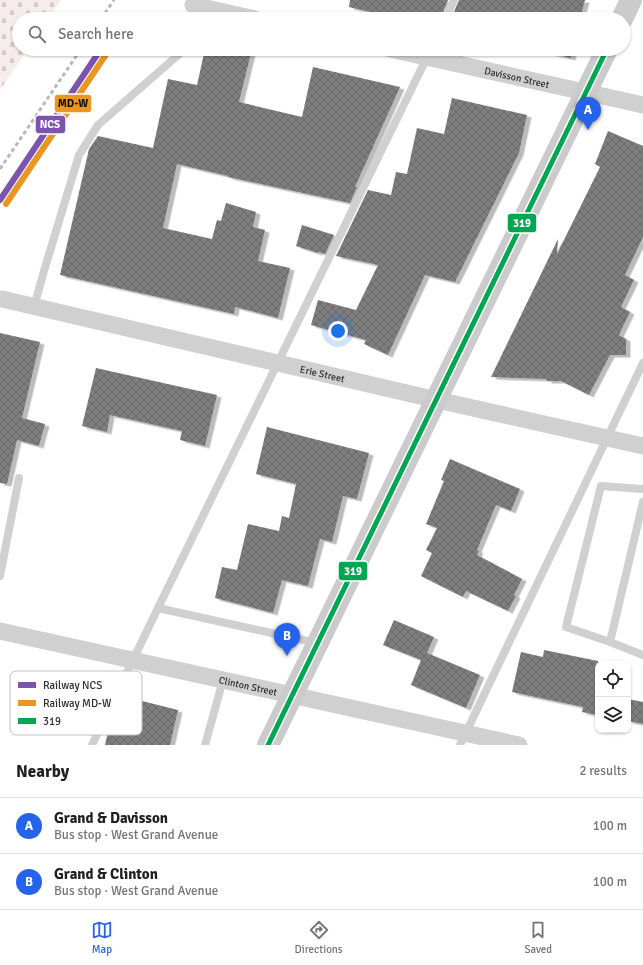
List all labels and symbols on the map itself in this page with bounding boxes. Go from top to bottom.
street label: Davisson Street [483,65,551,91]
line badge: MD-W [54,94,92,113]
text: MD-W [58,97,88,110]
pin: A [575,97,601,130]
line badge: NCS [35,115,66,134]
text: NCS [40,118,60,131]
line badge: 319 [507,213,537,233]
text: 319 [513,217,531,230]
your location [328,321,348,341]
street label: Erie Street [299,363,346,385]
line badge: 319 [338,561,368,581]
text: 319 [344,565,362,578]
pin: B [274,623,300,656]
legend [10,671,142,735]
street label: Clinton Street [218,674,279,699]
text: Railway NCS [43,679,102,692]
text: Railway MD-W [43,697,112,710]
text: 319 [43,715,61,728]

